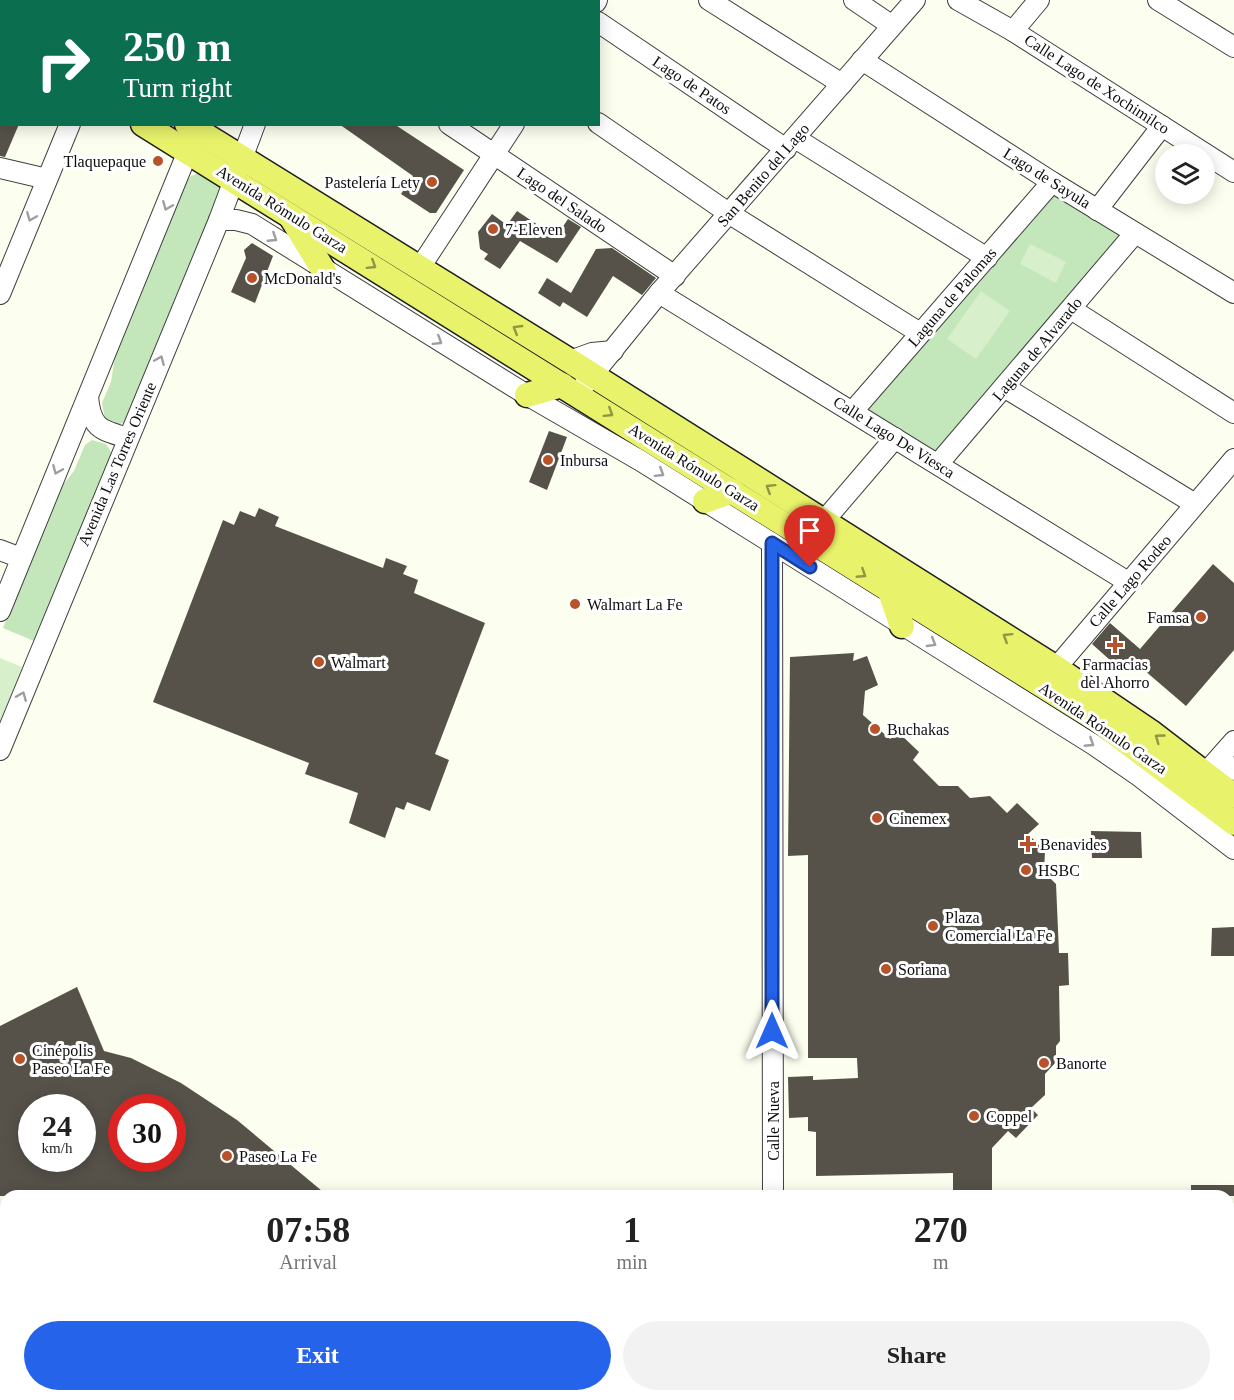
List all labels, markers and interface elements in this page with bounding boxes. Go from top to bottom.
icon: right [24,24,102,102]
text: 250 m [123,24,232,70]
street label: Calle Lago de Xochimilco [1021,31,1173,138]
street label: Lago de Patos [649,53,734,118]
text: Turn right [123,73,232,103]
street label: San Benito del Lago [714,120,813,231]
street label: Lago de Sayula [1000,144,1094,212]
map controls [1155,144,1215,204]
button: layers [1155,144,1215,204]
place label: Tlaquepaque [63,153,146,171]
marker: Tlaquepaque [151,154,165,168]
street label: Avenida Rómulo Garza [214,162,350,256]
street label: Lago del Salado [514,164,610,237]
place label: Pastelería Lety [324,174,420,192]
marker: Pastelería Lety [425,175,439,189]
one-way arrow [162,200,174,211]
one-way arrow [26,211,38,222]
place label: 7-Eleven [505,221,563,238]
marker: 7-Eleven [486,222,500,236]
one-way arrow [267,230,277,242]
street label: Laguna de Palomas [904,244,1000,351]
one-way arrow [366,258,376,270]
place label: McDonald's [264,270,342,287]
marker: McDonald's [245,271,259,285]
street label: Laguna de Alvarado [989,294,1086,405]
one-way arrow [513,324,523,336]
one-way arrow [432,333,442,345]
one-way arrow [153,356,165,367]
street label: Avenida Las Torres Oriente [75,379,159,549]
street label: Calle Lago De Viesca [830,393,958,482]
one-way arrow [603,406,613,418]
street label: Avenida Rómulo Garza [626,420,762,514]
place label: Inbursa [560,452,608,469]
marker: Inbursa [541,453,555,467]
one-way arrow [52,464,64,475]
one-way arrow [654,465,664,477]
one-way arrow [766,484,776,496]
pin [784,505,835,567]
icon: arrive [793,514,826,547]
street label: Calle Lago Rodeo [1085,531,1175,631]
one-way arrow [855,567,866,578]
place label: Walmart La Fe [587,596,683,613]
marker: Walmart La Fe [568,597,582,611]
place label: Famsa [1147,609,1189,626]
marker: Famsa [1194,610,1208,624]
one-way arrow [1002,633,1013,644]
one-way arrow [926,636,936,648]
marker: Farmacias del Ahorro [1108,638,1122,652]
place label: Walmart [331,654,386,671]
marker: Walmart [312,655,326,669]
place label: Farmacias del Ahorro [1081,656,1149,691]
street label: Avenida Rómulo Garza [1036,679,1170,777]
one-way arrow [15,691,27,702]
place label: Buchakas [887,721,949,738]
marker: Buchakas [868,722,882,736]
one-way arrow [1155,734,1166,745]
one-way arrow [1084,735,1094,747]
place label: Cinemex [889,810,947,827]
marker: Cinemex [870,811,884,825]
place label: Benavides [1040,836,1107,853]
marker: Benavides [1021,837,1035,851]
place label: HSBC [1038,862,1080,879]
marker: HSBC [1019,863,1033,877]
place label: Plaza Comercial La Fe [945,909,1053,944]
marker: Plaza Comercial La Fe [926,919,940,933]
place label: Soriana [898,961,947,978]
marker: Soriana [879,962,893,976]
position arrow [740,999,804,1063]
place label: Cinépolis Paseo La Fe [32,1042,110,1077]
marker: Cinépolis Paseo La Fe [13,1052,27,1066]
place label: Banorte [1056,1055,1107,1072]
marker: Banorte [1037,1056,1051,1070]
street label: Calle Nueva [765,1081,782,1161]
speed limit sign: 30 [108,1094,186,1172]
place label: Coppel [986,1108,1033,1126]
text: 24 [42,1109,72,1142]
marker: Coppel [967,1109,981,1123]
text: km/h [42,1140,72,1156]
place label: Paseo La Fe [239,1148,317,1165]
marker: Paseo La Fe [220,1149,234,1163]
text: 07:58 [266,1210,350,1250]
text: 1 [623,1210,641,1250]
text: 270 [914,1210,968,1250]
text: Arrival [279,1251,337,1273]
text: min [616,1251,648,1273]
text: m [933,1251,949,1273]
button: Exit [24,1321,611,1390]
button: Share [623,1321,1210,1390]

